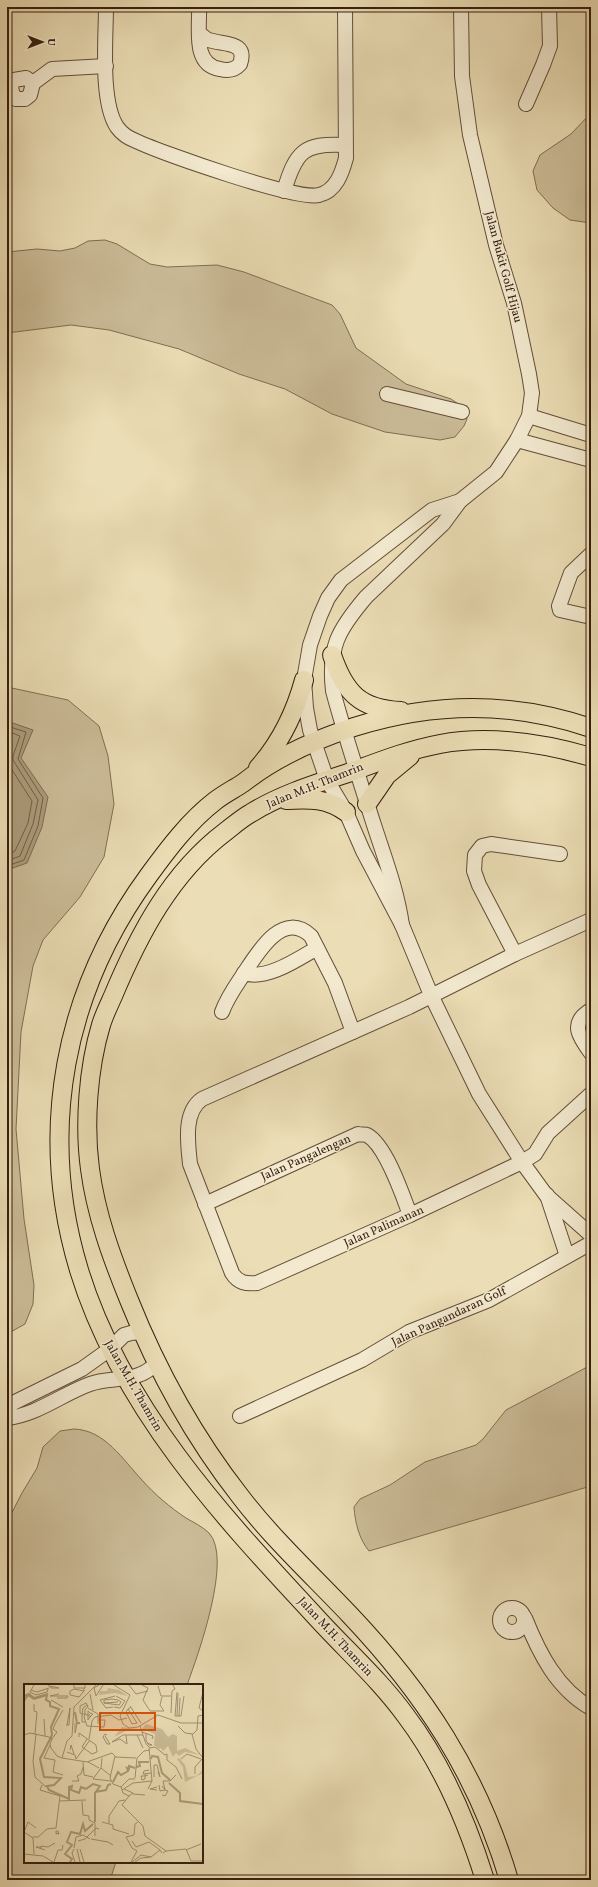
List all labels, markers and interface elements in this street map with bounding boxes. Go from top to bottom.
north arrow [22,22,62,62]
text: U [43,38,58,46]
street label: Jalan Bukit Golf Hijau [480,209,526,325]
street label: Jalan M.H. Thamrin [264,759,366,813]
street label: Jalan Pangalengan [258,1131,354,1185]
street label: Jalan Palimanan [341,1202,427,1252]
street label: Jalan Pangandaran Golf [389,1283,511,1351]
street label: Jalan M.H. Thamrin [100,1337,166,1435]
street label: Jalan M.H. Thamrin [294,1594,376,1680]
inset map [24,1684,203,1863]

